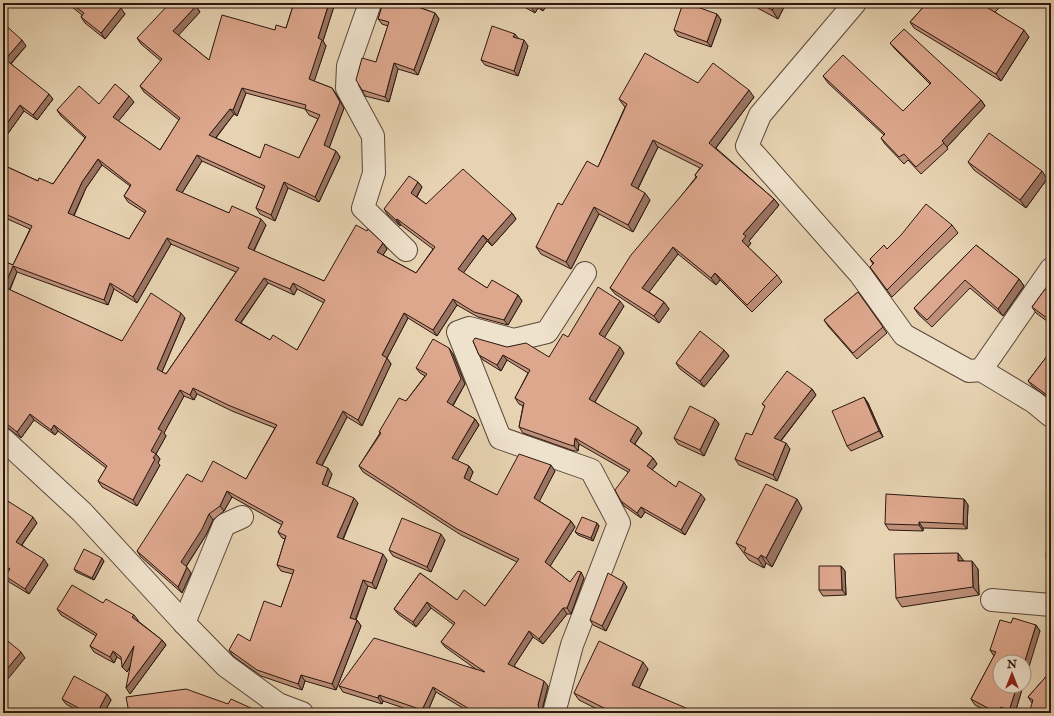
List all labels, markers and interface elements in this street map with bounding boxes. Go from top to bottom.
north arrow [992,654,1032,694]
text: N [1006,658,1018,671]

